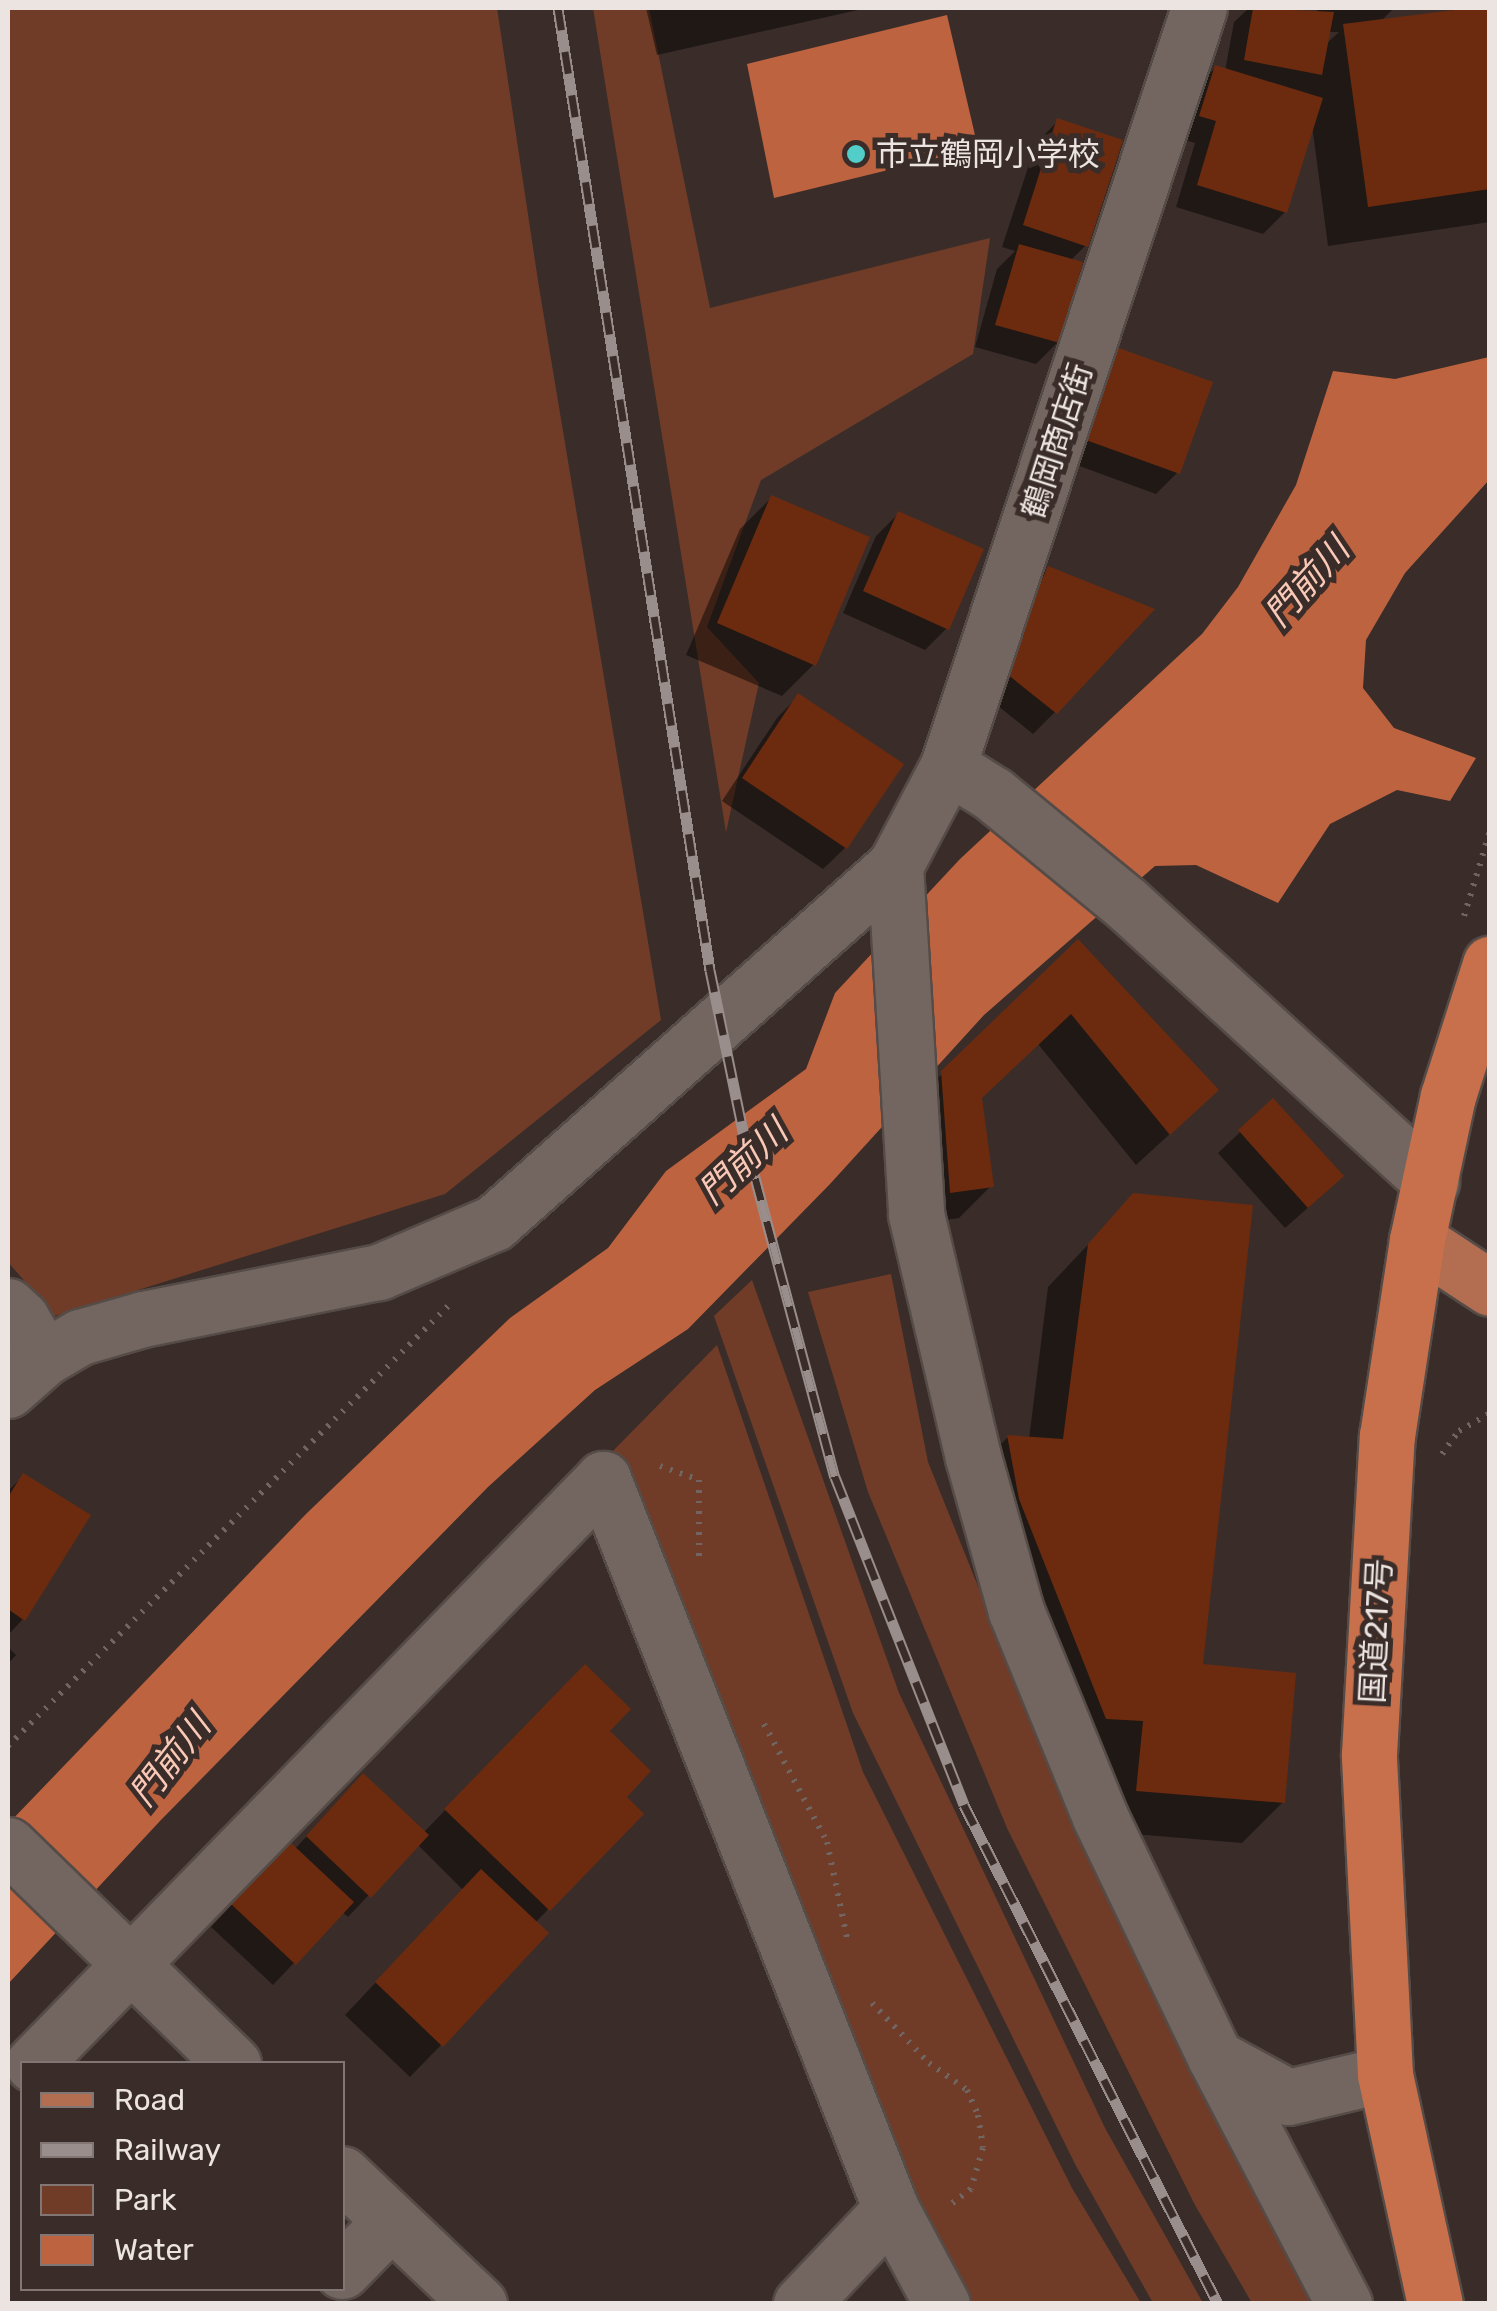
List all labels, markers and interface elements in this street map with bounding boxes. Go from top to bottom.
place label: 市立鶴岡小学校 [876,135,1100,173]
marker: 市立鶴岡小学校 [845,143,867,165]
street label: 鶴岡商店街 [1014,359,1100,523]
water label: 門前川 [1256,529,1358,635]
water label: 門前川 [690,1111,796,1213]
street label: 国道217号 [1353,1558,1399,1704]
water label: 門前川 [121,1706,219,1814]
legend [20,2061,345,2291]
text: Road [114,2082,185,2118]
text: Railway [114,2132,221,2168]
text: Park [114,2182,176,2218]
text: Water [114,2232,194,2268]

